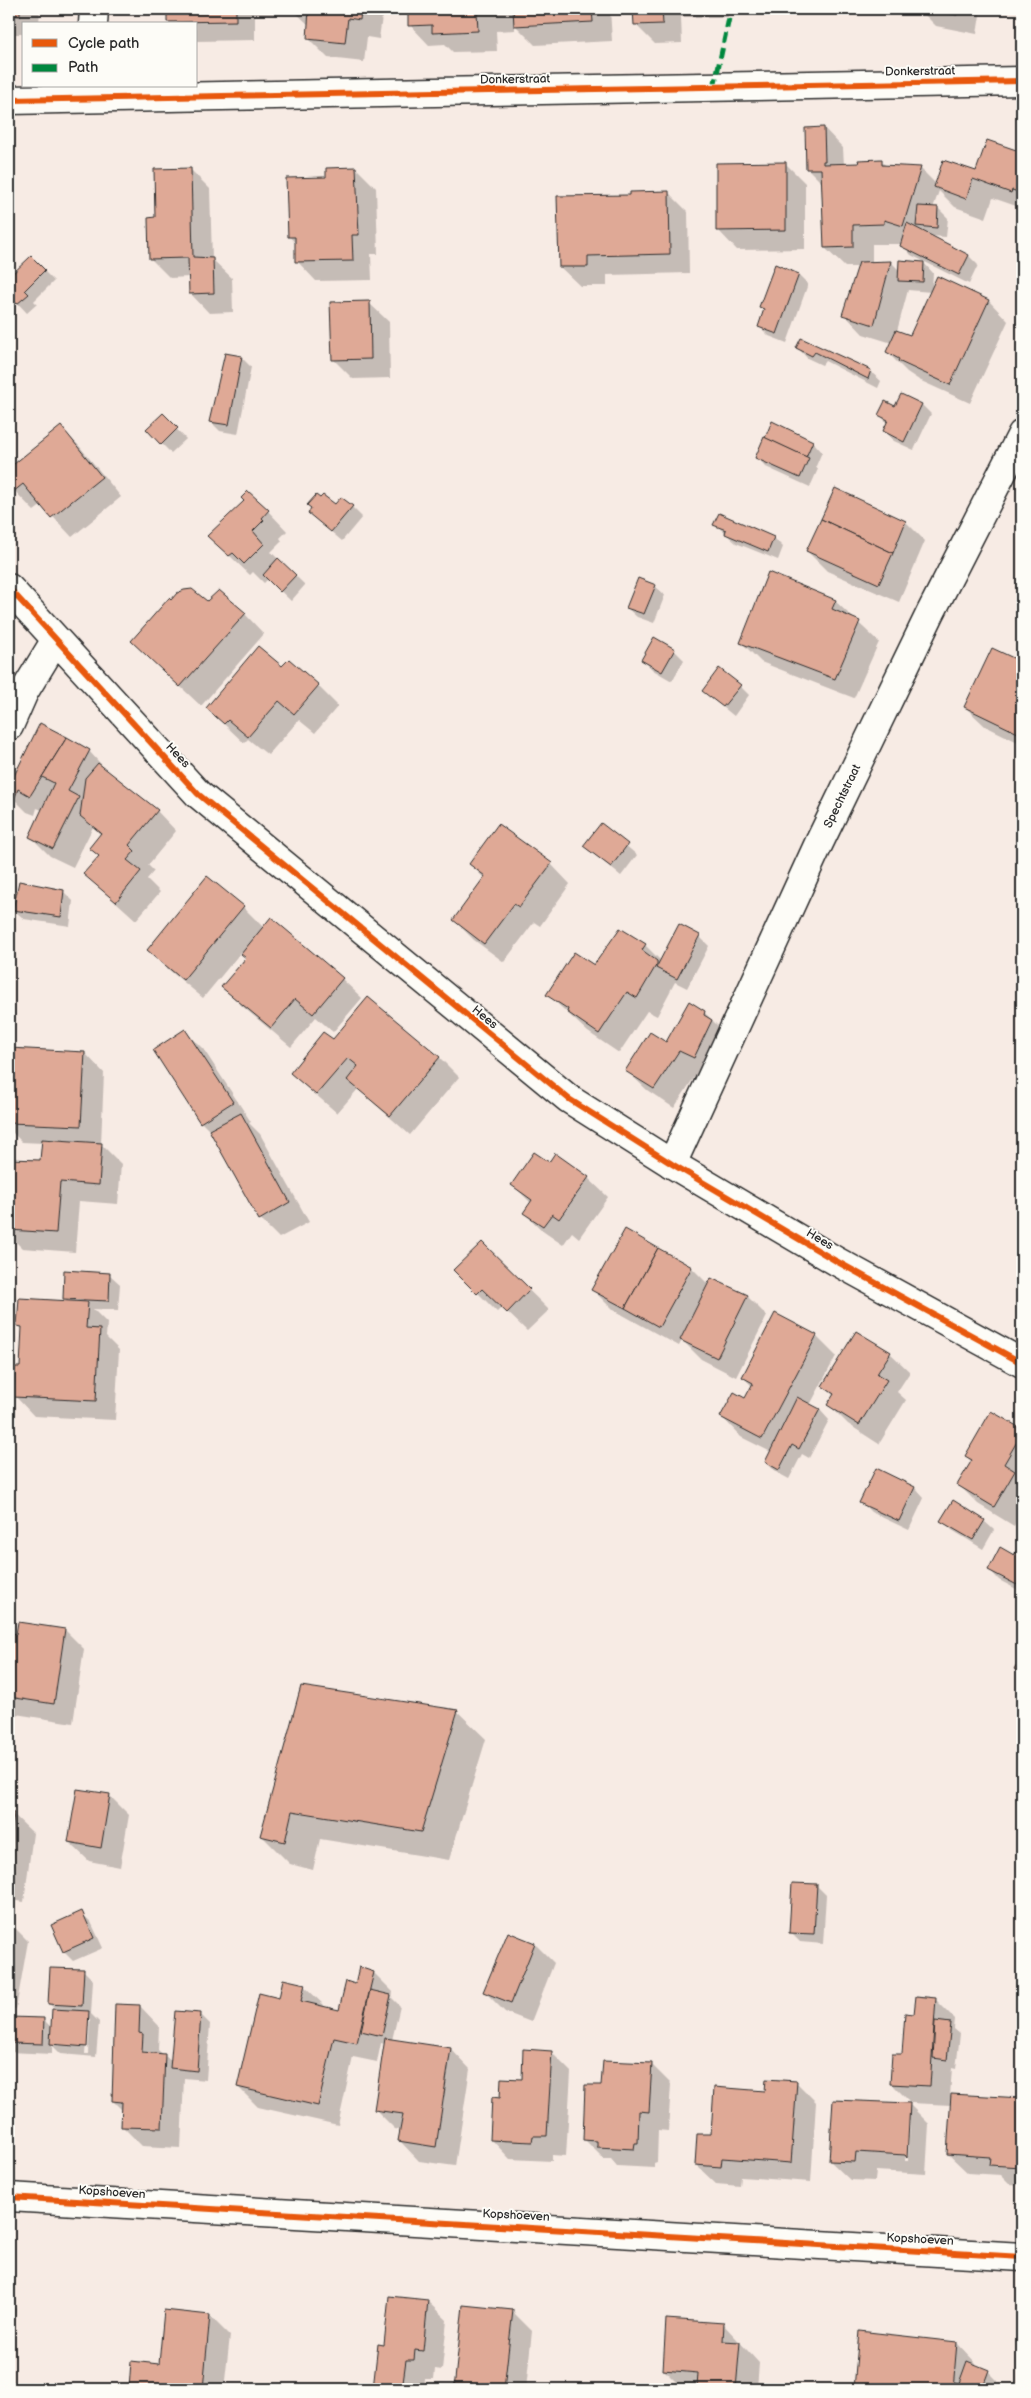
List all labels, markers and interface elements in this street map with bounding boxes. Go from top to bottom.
legend [22,22,198,88]
text: Cycle path [68,34,139,53]
text: Path [68,58,98,77]
street label: Donkerstraat [885,63,956,80]
street label: Donkerstraat [480,71,551,88]
street label: Hees [162,740,193,771]
street label: Spechtstraat [821,762,864,830]
street label: Hees [469,1002,501,1032]
street label: Hees [803,1226,836,1253]
street label: Kopshoeven [78,2183,146,2202]
street label: Kopshoeven [482,2206,550,2225]
street label: Kopshoeven [886,2230,954,2249]

